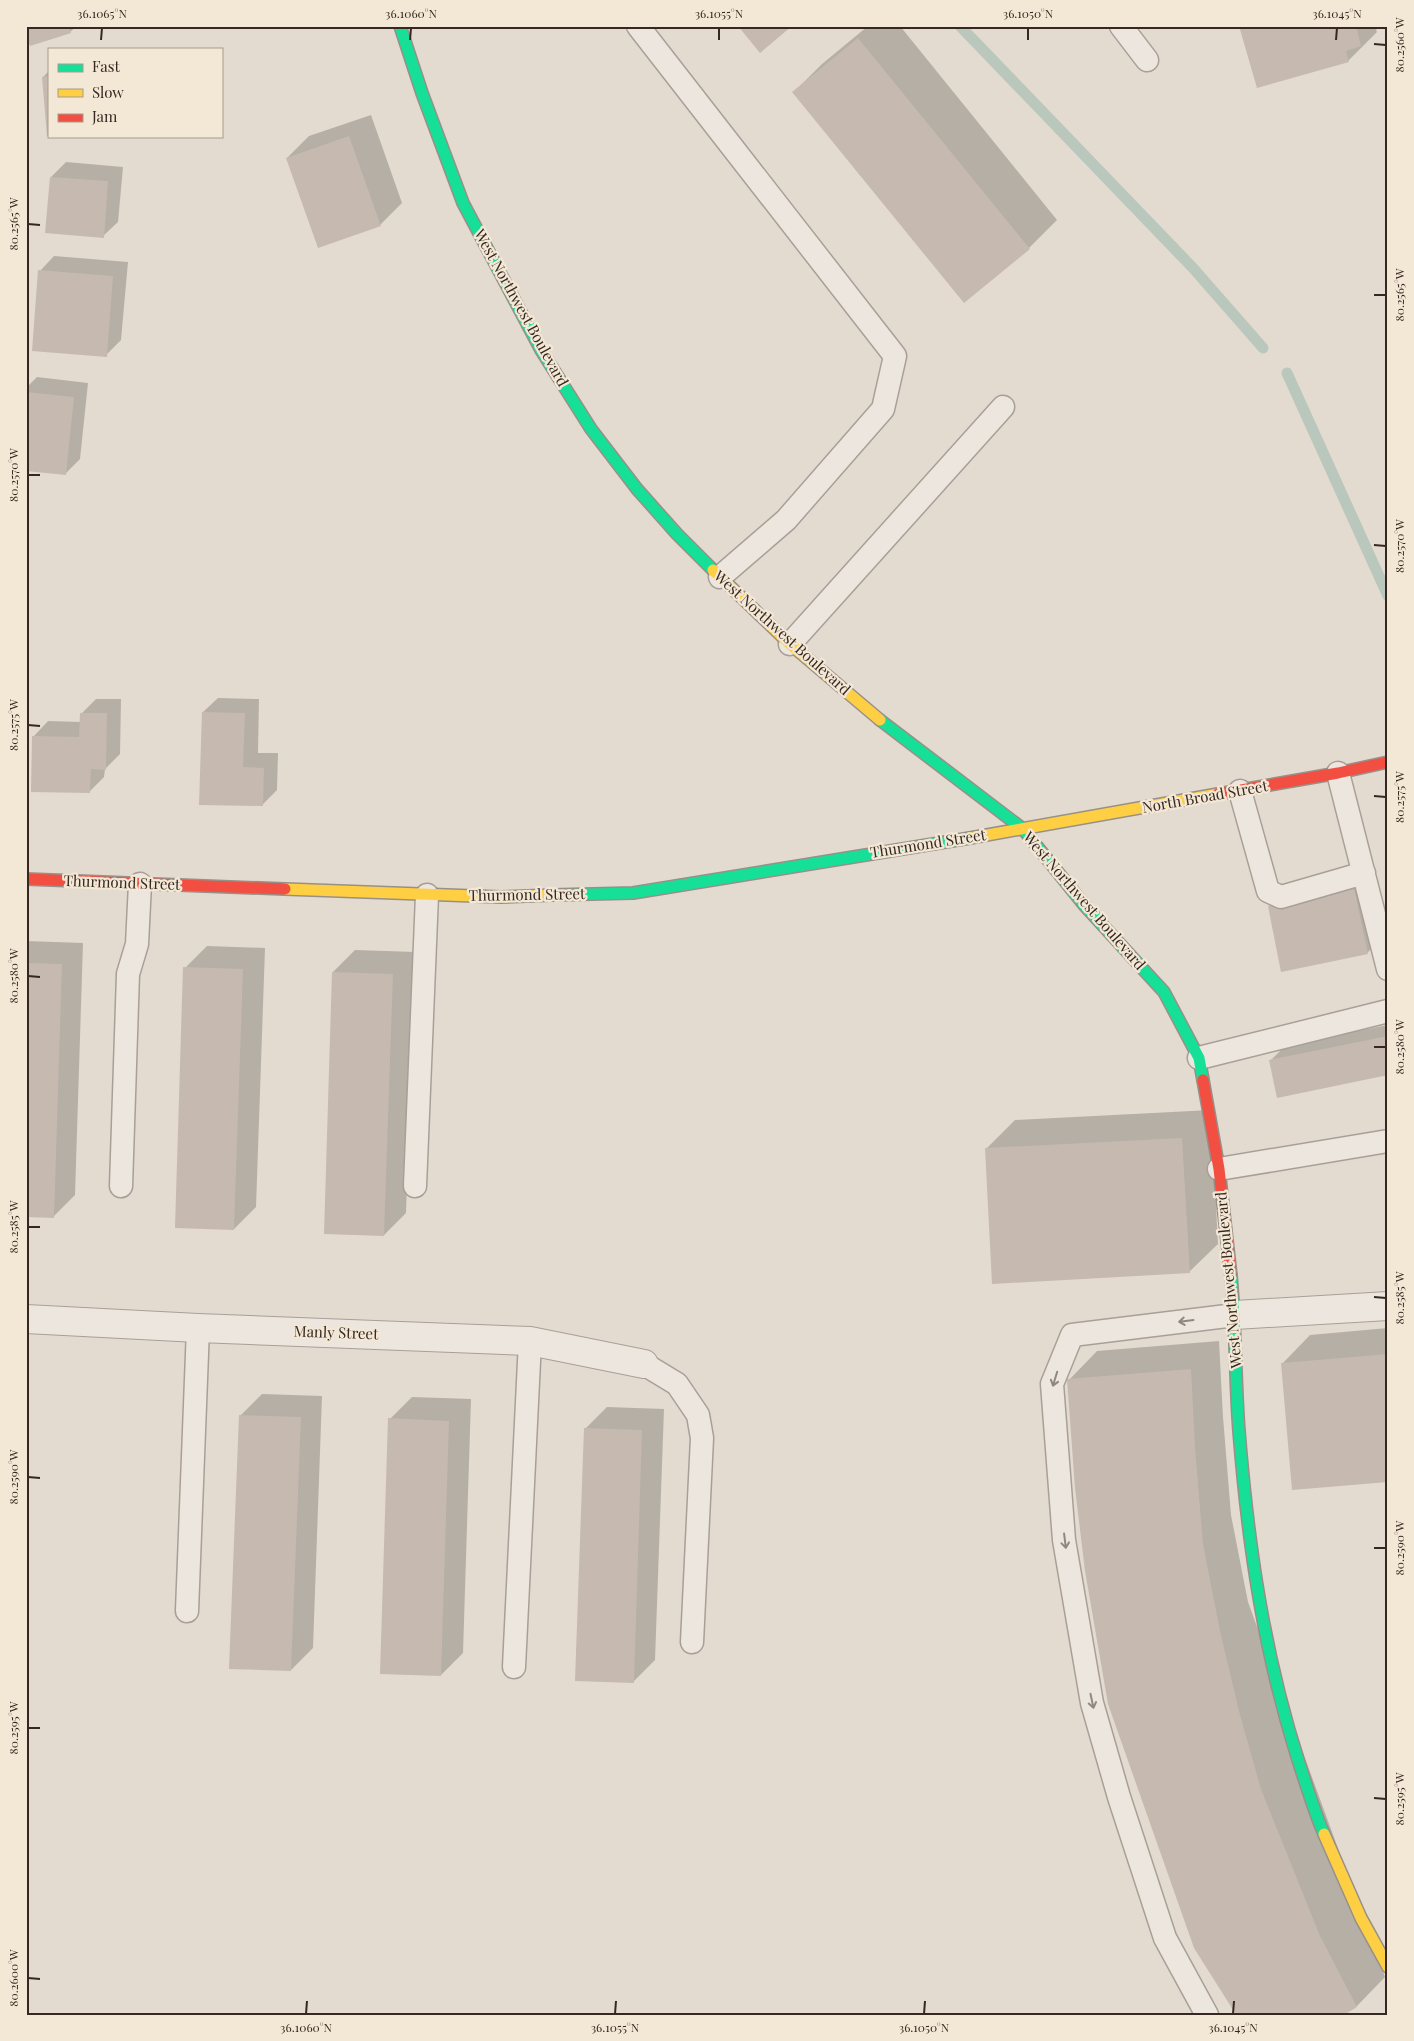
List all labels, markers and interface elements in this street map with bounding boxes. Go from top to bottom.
text: 36.1065°N [77,5,127,21]
text: 36.1060°N [385,5,437,21]
text: 36.1055°N [695,5,744,21]
text: 36.1050°N [1003,5,1054,21]
text: 36.1045°N [1312,5,1362,21]
text: 80.2560°W [1391,17,1407,73]
legend [48,48,222,138]
text: Fast [92,56,121,76]
text: Slow [92,82,124,102]
text: Jam [91,106,118,126]
text: 80.2565°W [5,197,21,251]
street label: West Northwest Boulevard [470,224,574,390]
text: 80.2565°W [1391,268,1407,322]
text: 80.2570°W [5,448,21,502]
text: 80.2570°W [1391,519,1407,573]
street label: West Northwest Boulevard [709,565,855,699]
text: 80.2575°W [5,699,21,751]
text: 80.2575°W [1391,771,1407,823]
street label: North Broad Street [1140,775,1270,817]
street label: Thurmond Street [869,824,988,862]
street label: West Northwest Boulevard [1018,826,1151,974]
street label: Thurmond Street [63,870,181,894]
street label: Thurmond Street [468,883,586,905]
text: 80.2580°W [5,948,21,1004]
text: 80.2580°W [1391,1019,1407,1075]
street label: West Northwest Boulevard [1210,1191,1246,1370]
text: 80.2585°W [5,1200,21,1254]
text: 80.2585°W [1391,1271,1407,1325]
one-way arrow [1179,1316,1195,1326]
street label: Manly Street [293,1321,379,1343]
one-way arrow [1050,1371,1059,1387]
text: 80.2590°W [5,1449,21,1505]
text: 80.2590°W [1391,1520,1407,1576]
one-way arrow [1060,1532,1070,1548]
one-way arrow [1088,1692,1097,1708]
text: 80.2595°W [5,1701,21,1755]
text: 80.2595°W [1391,1772,1407,1826]
text: 80.2600°W [5,1949,21,2007]
text: 36.1060°N [280,2019,332,2035]
text: 36.1055°N [591,2019,640,2035]
text: 36.1050°N [899,2019,950,2035]
text: 36.1045°N [1208,2019,1258,2035]

